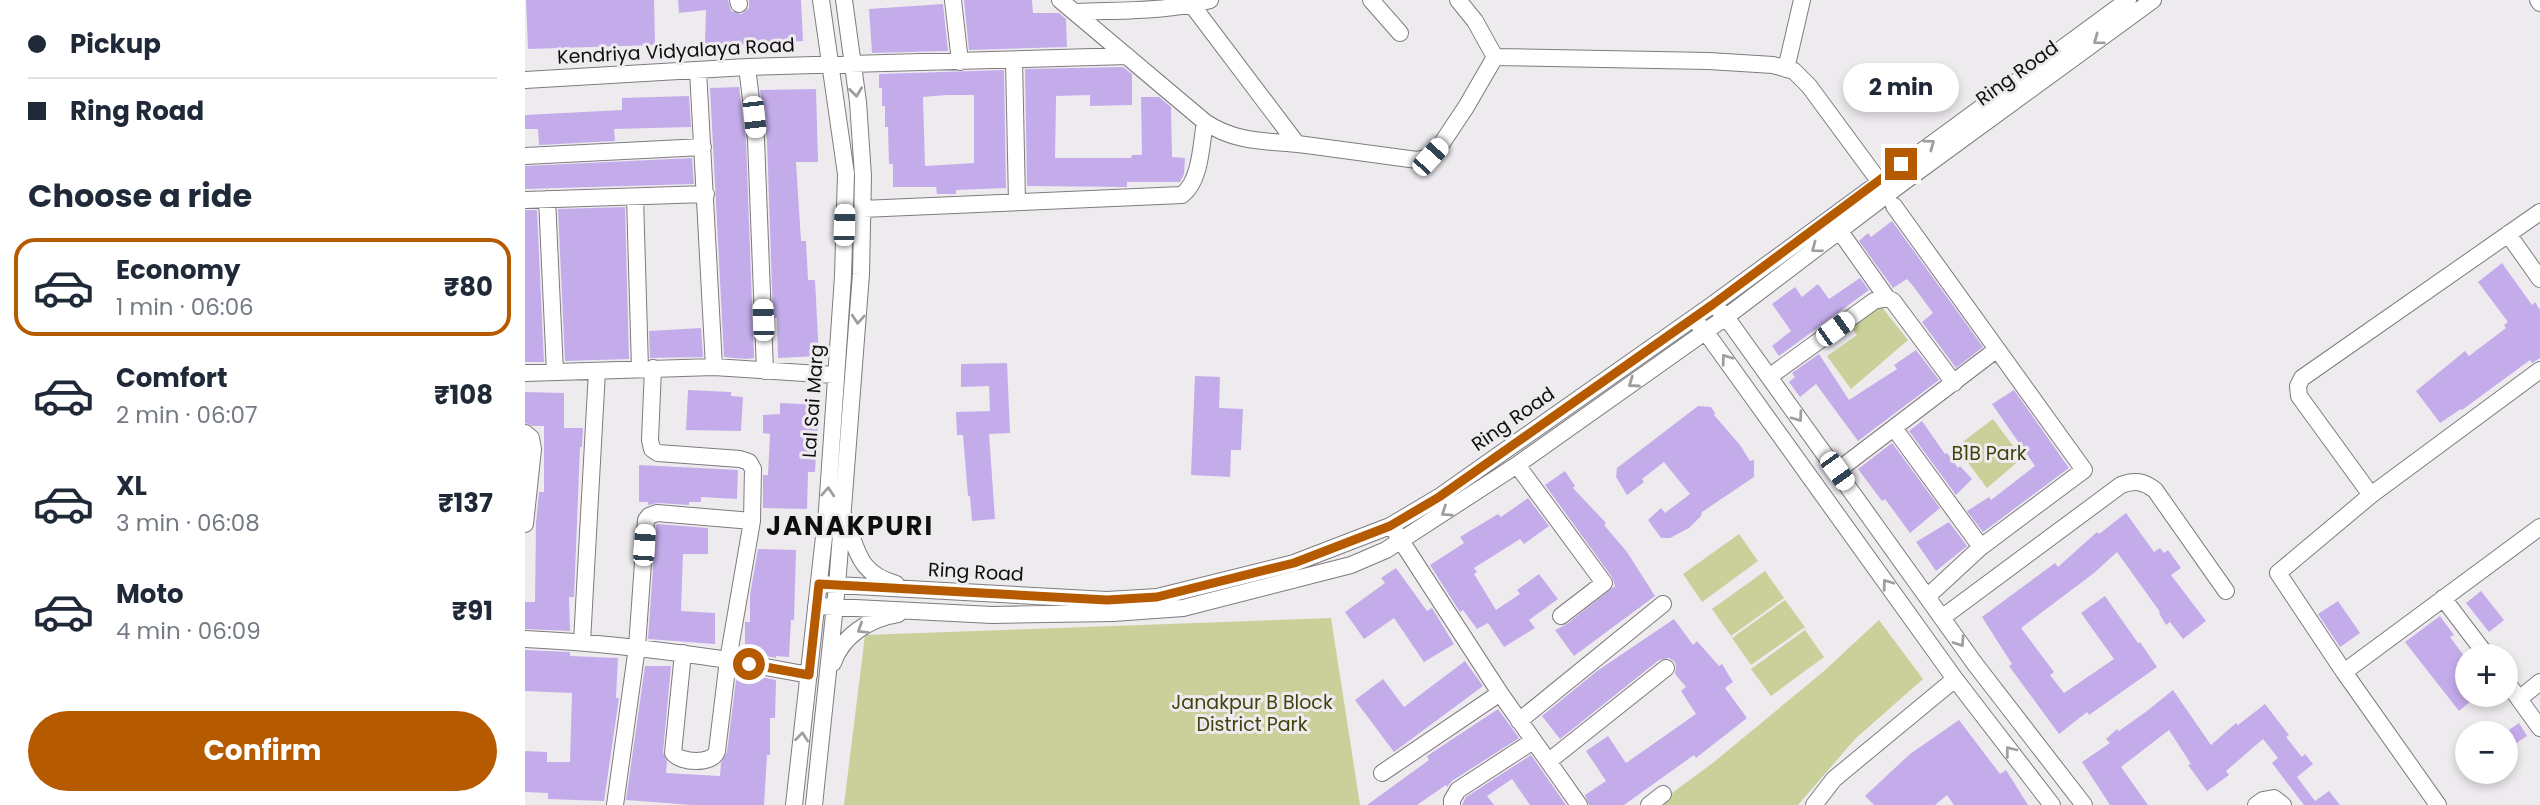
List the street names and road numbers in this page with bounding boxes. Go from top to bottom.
street label: Kendriya Vidyalaya Road [556,31,796,71]
street label: Ring Road [1970,34,2064,112]
street label: Lal Sai Marg [796,343,830,459]
street label: Ring Road [1466,380,1560,458]
street label: Ring Road [927,556,1025,588]

